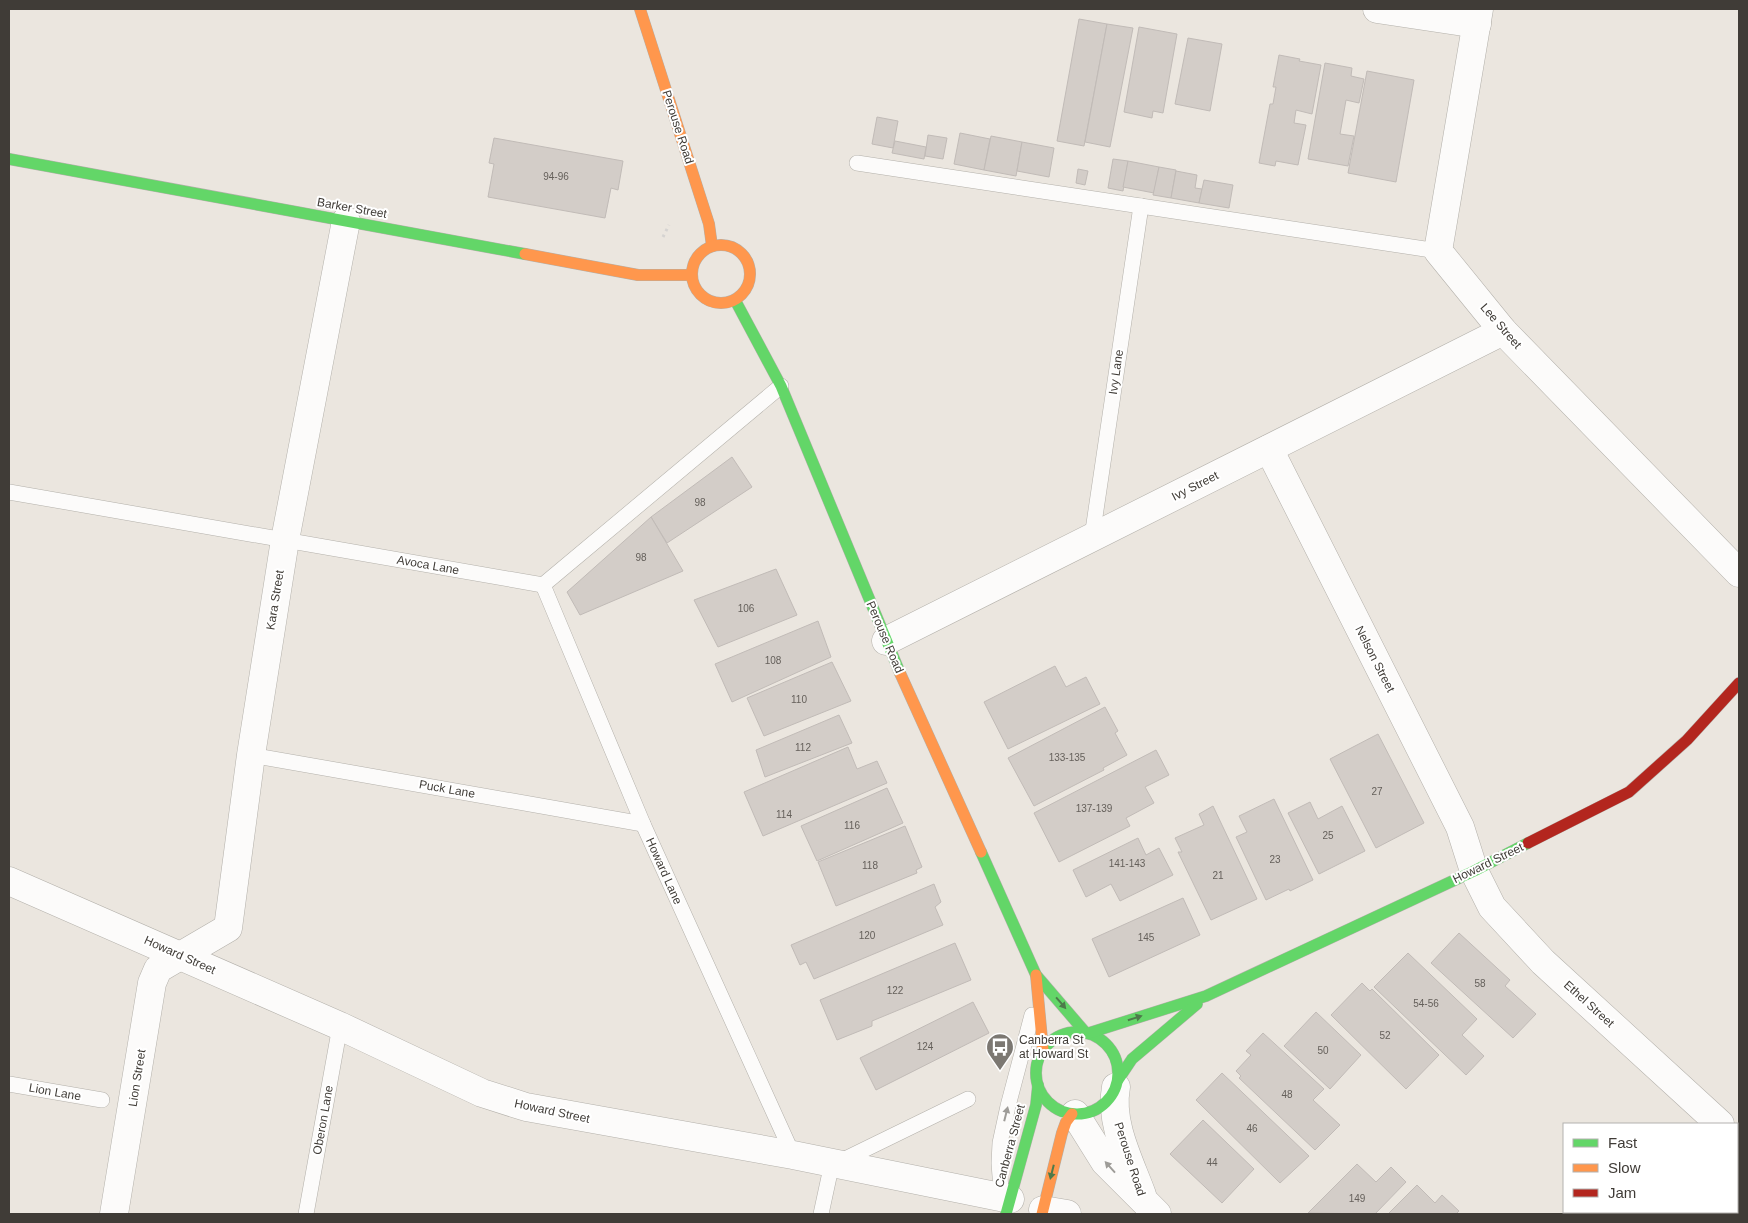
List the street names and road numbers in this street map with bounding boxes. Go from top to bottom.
street label: Perouse Road [659,88,697,166]
street label: Barker Street [316,195,389,221]
street label: Lee Street [1478,301,1525,352]
street label: Ivy Lane [1106,348,1126,395]
street label: Ivy Street [1169,468,1221,504]
street label: Avoca Lane [396,553,461,577]
street label: Kara Street [263,568,287,631]
street label: Perouse Road [864,599,906,675]
street label: Nelson Street [1352,623,1398,695]
street label: Puck Lane [418,777,476,801]
street label: Howard Lane [643,836,685,907]
street label: Howard Street [1450,840,1526,886]
street label: Howard Street [142,933,218,977]
street label: Ethel Street [1561,978,1617,1031]
street label: Lion Street [126,1048,149,1108]
street label: Lion Lane [28,1081,82,1104]
street label: Oberon Lane [310,1084,336,1156]
street label: Howard Street [513,1096,592,1126]
street label: Canberra Street [992,1102,1028,1189]
street label: Perouse Road [1111,1120,1149,1198]

